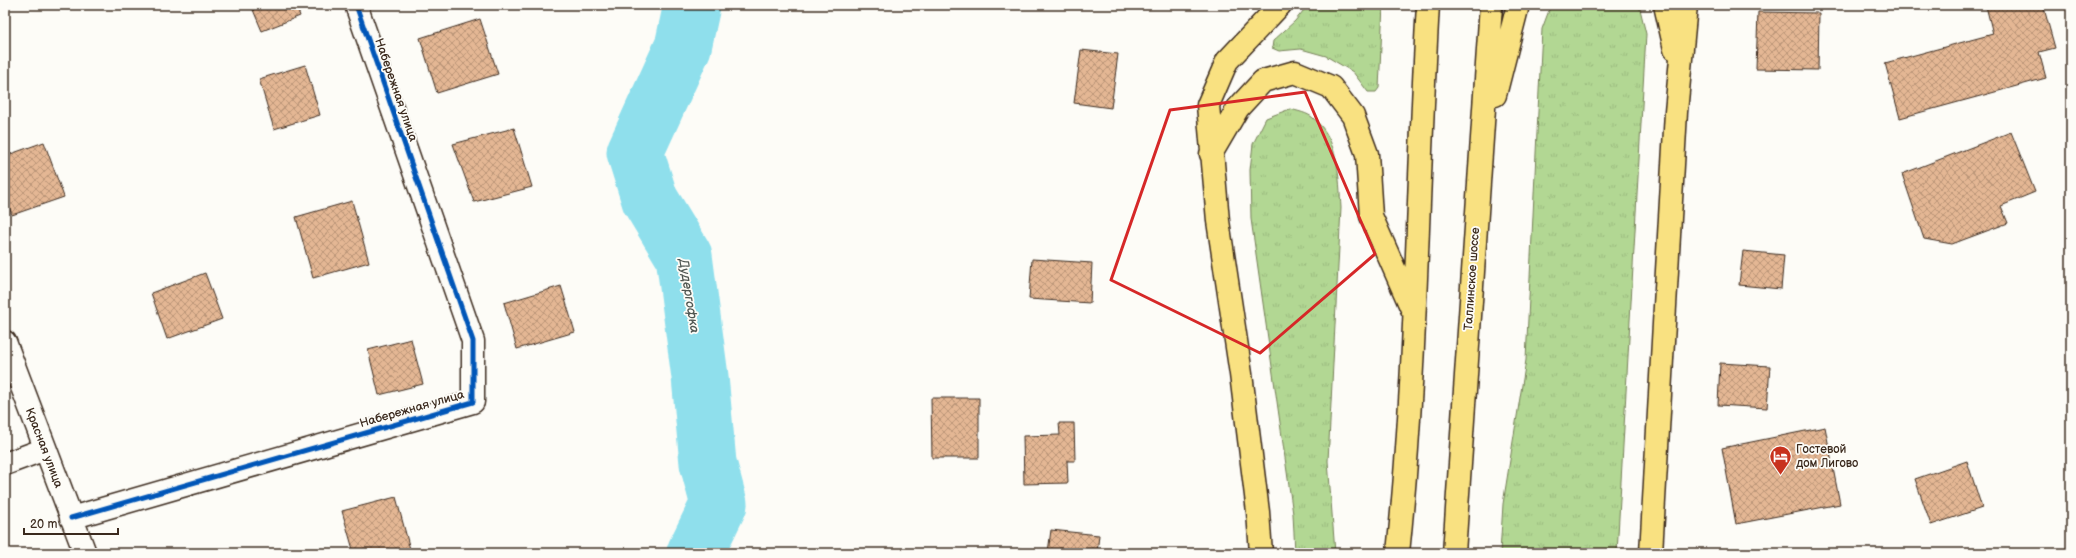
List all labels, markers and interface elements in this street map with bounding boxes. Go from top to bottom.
street label: Набережная улица [371,36,421,144]
street label: Таллинское шоссе [1461,227,1483,331]
water label: Дудергофка [675,257,703,335]
street label: Набережная улица [358,387,466,431]
street label: Красная улица [22,406,66,490]
place label: Гостевой дом Лигово [1796,442,1858,471]
hotel icon: Гостевой дом Лигово [1768,443,1794,476]
scale bar [24,510,118,536]
text: 20 m [30,517,57,532]

